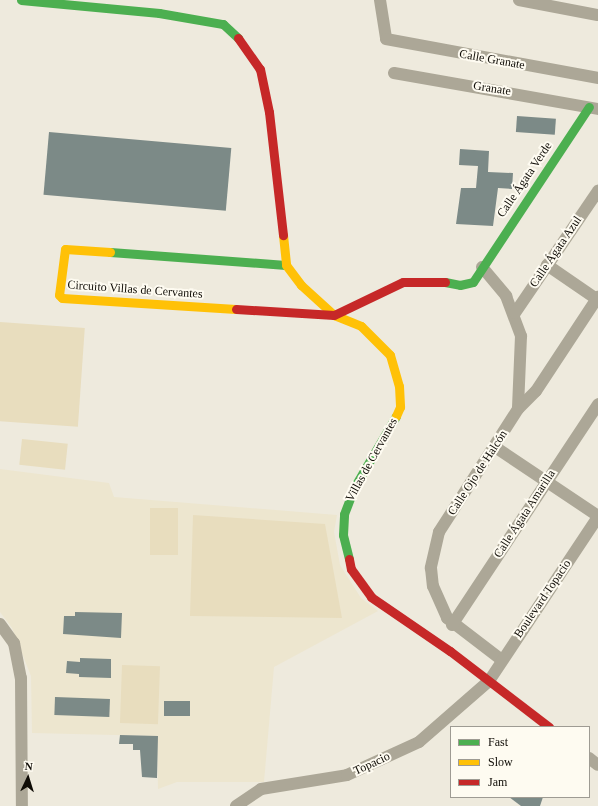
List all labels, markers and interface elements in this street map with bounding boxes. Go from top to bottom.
street label: Calle Granate [458,47,526,73]
street label: Granate [472,79,512,99]
street label: Calle Ágata Verde [494,140,556,220]
street label: Calle Ágata Azul [527,213,585,291]
street label: Circuito Villas de Cervantes [67,278,203,302]
street label: Villas de Cervantes [343,416,401,504]
street label: Calle Ojo de Halcón [445,428,511,518]
street label: Calle Ágata Amarilla [491,467,559,561]
street label: Boulevard Topacio [511,557,575,641]
legend [450,726,590,798]
text: Fast [488,735,508,749]
street label: Topacio [352,749,392,779]
text: Slow [488,755,513,769]
north arrow [8,758,48,798]
text: N [24,760,33,772]
text: Jam [488,775,507,789]

